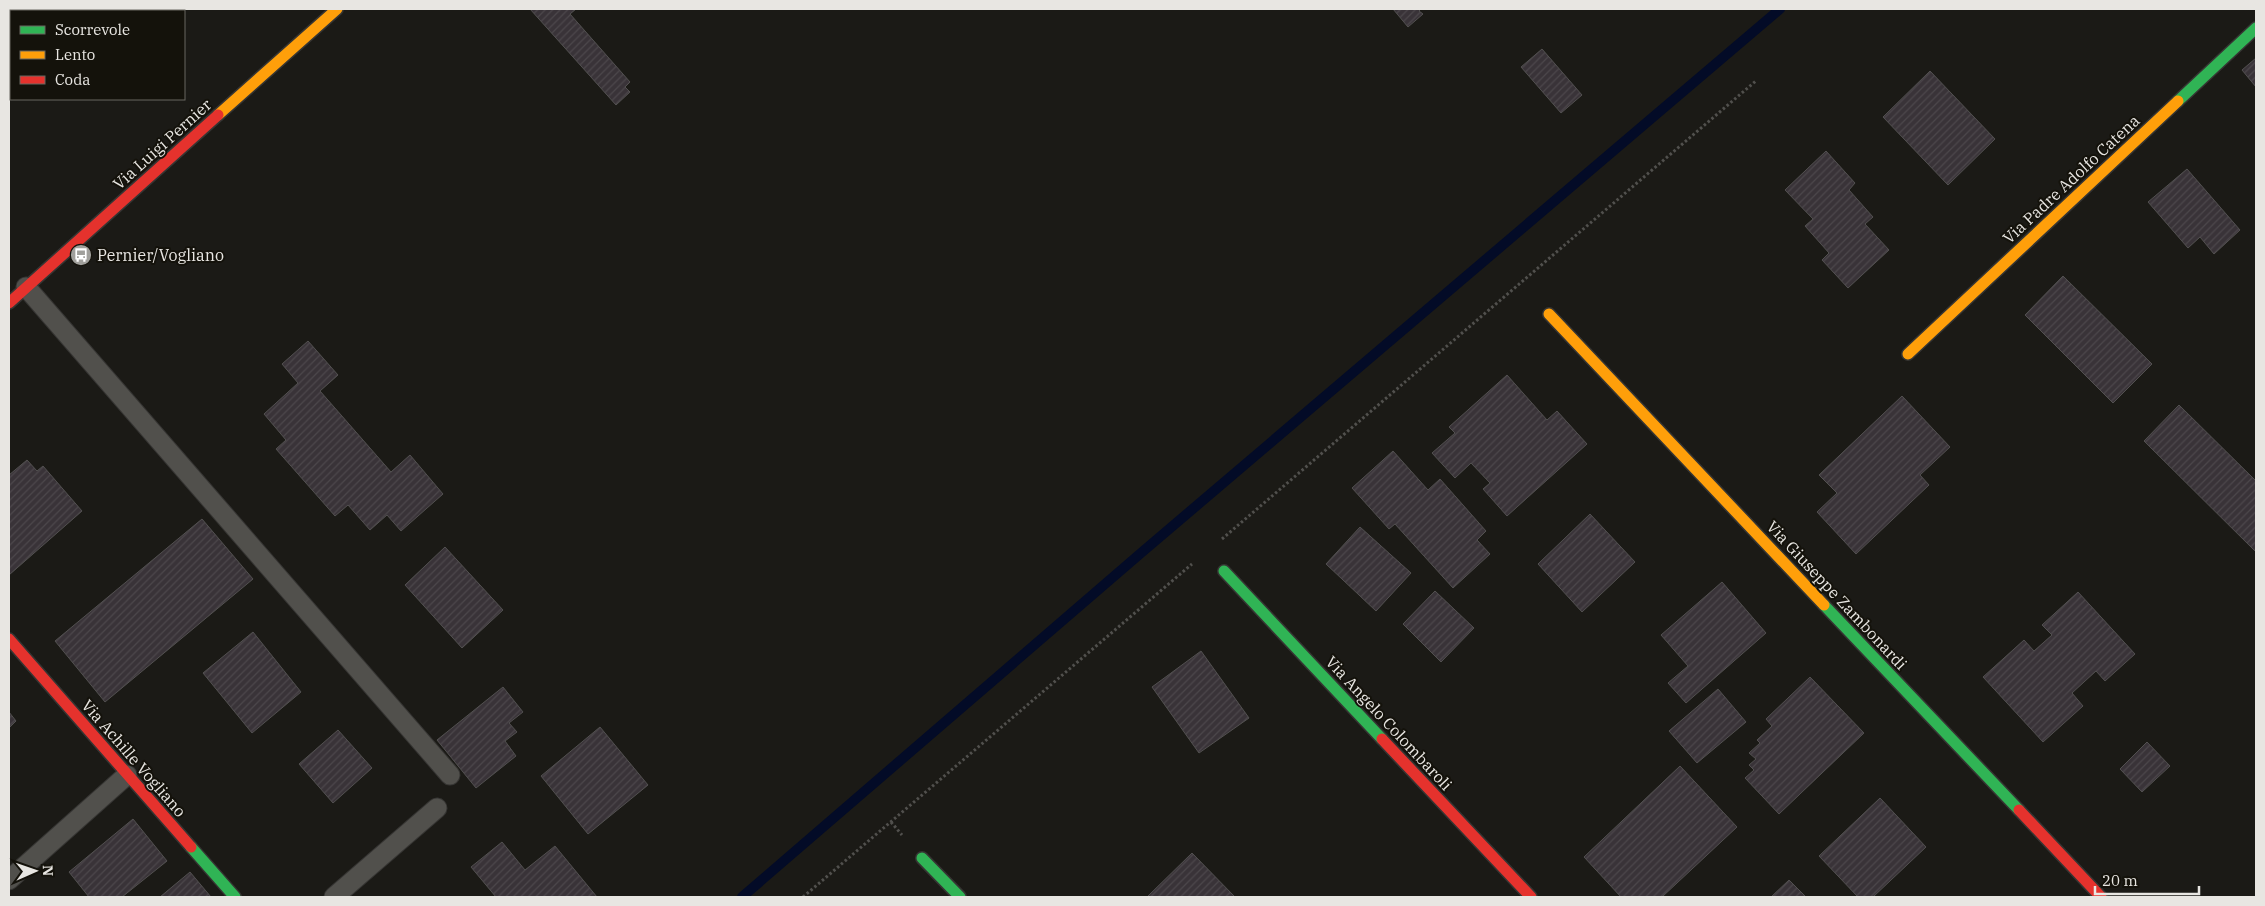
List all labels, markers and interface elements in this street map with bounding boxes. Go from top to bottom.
legend [10,10,185,100]
text: Scorrevole [55,20,130,39]
text: Lento [55,45,95,64]
text: Coda [55,70,91,89]
street label: Via Luigi Pernier [109,94,215,194]
street label: Via Padre Adolfo Catena [1998,110,2144,248]
bus stop icon: Pernier/Vogliano [69,243,93,267]
place label: Pernier/Vogliano [97,245,224,265]
street label: Via Giuseppe Zambonardi [1763,516,1911,674]
street label: Via Angelo Colombaroli [1322,652,1456,794]
street label: Via Achille Vogliano [78,695,190,821]
north arrow [10,846,60,896]
scale bar [2095,864,2199,896]
text: N [39,865,57,876]
text: 20 m [2102,871,2138,890]

